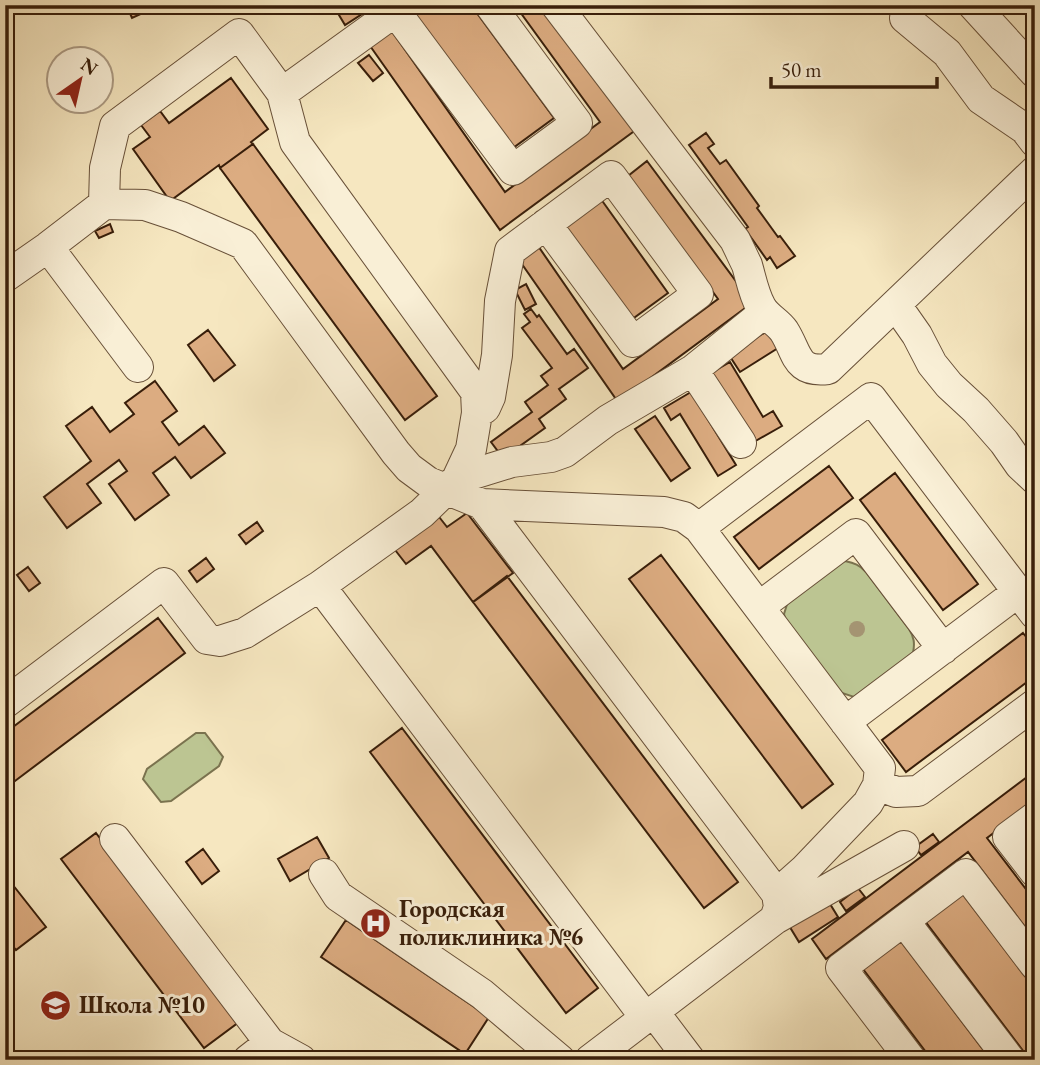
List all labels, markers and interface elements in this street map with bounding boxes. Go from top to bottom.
north arrow [46,46,116,116]
scale bar [771,46,937,90]
text: N [76,52,103,81]
text: 50 m [781,56,822,83]
place label: Городская поликлиника №6 [399,893,584,952]
hospital icon: Городская поликлиника №6 [359,906,393,940]
school or university icon: Школа №10 [39,988,73,1022]
place label: Школа №10 [79,989,205,1020]

